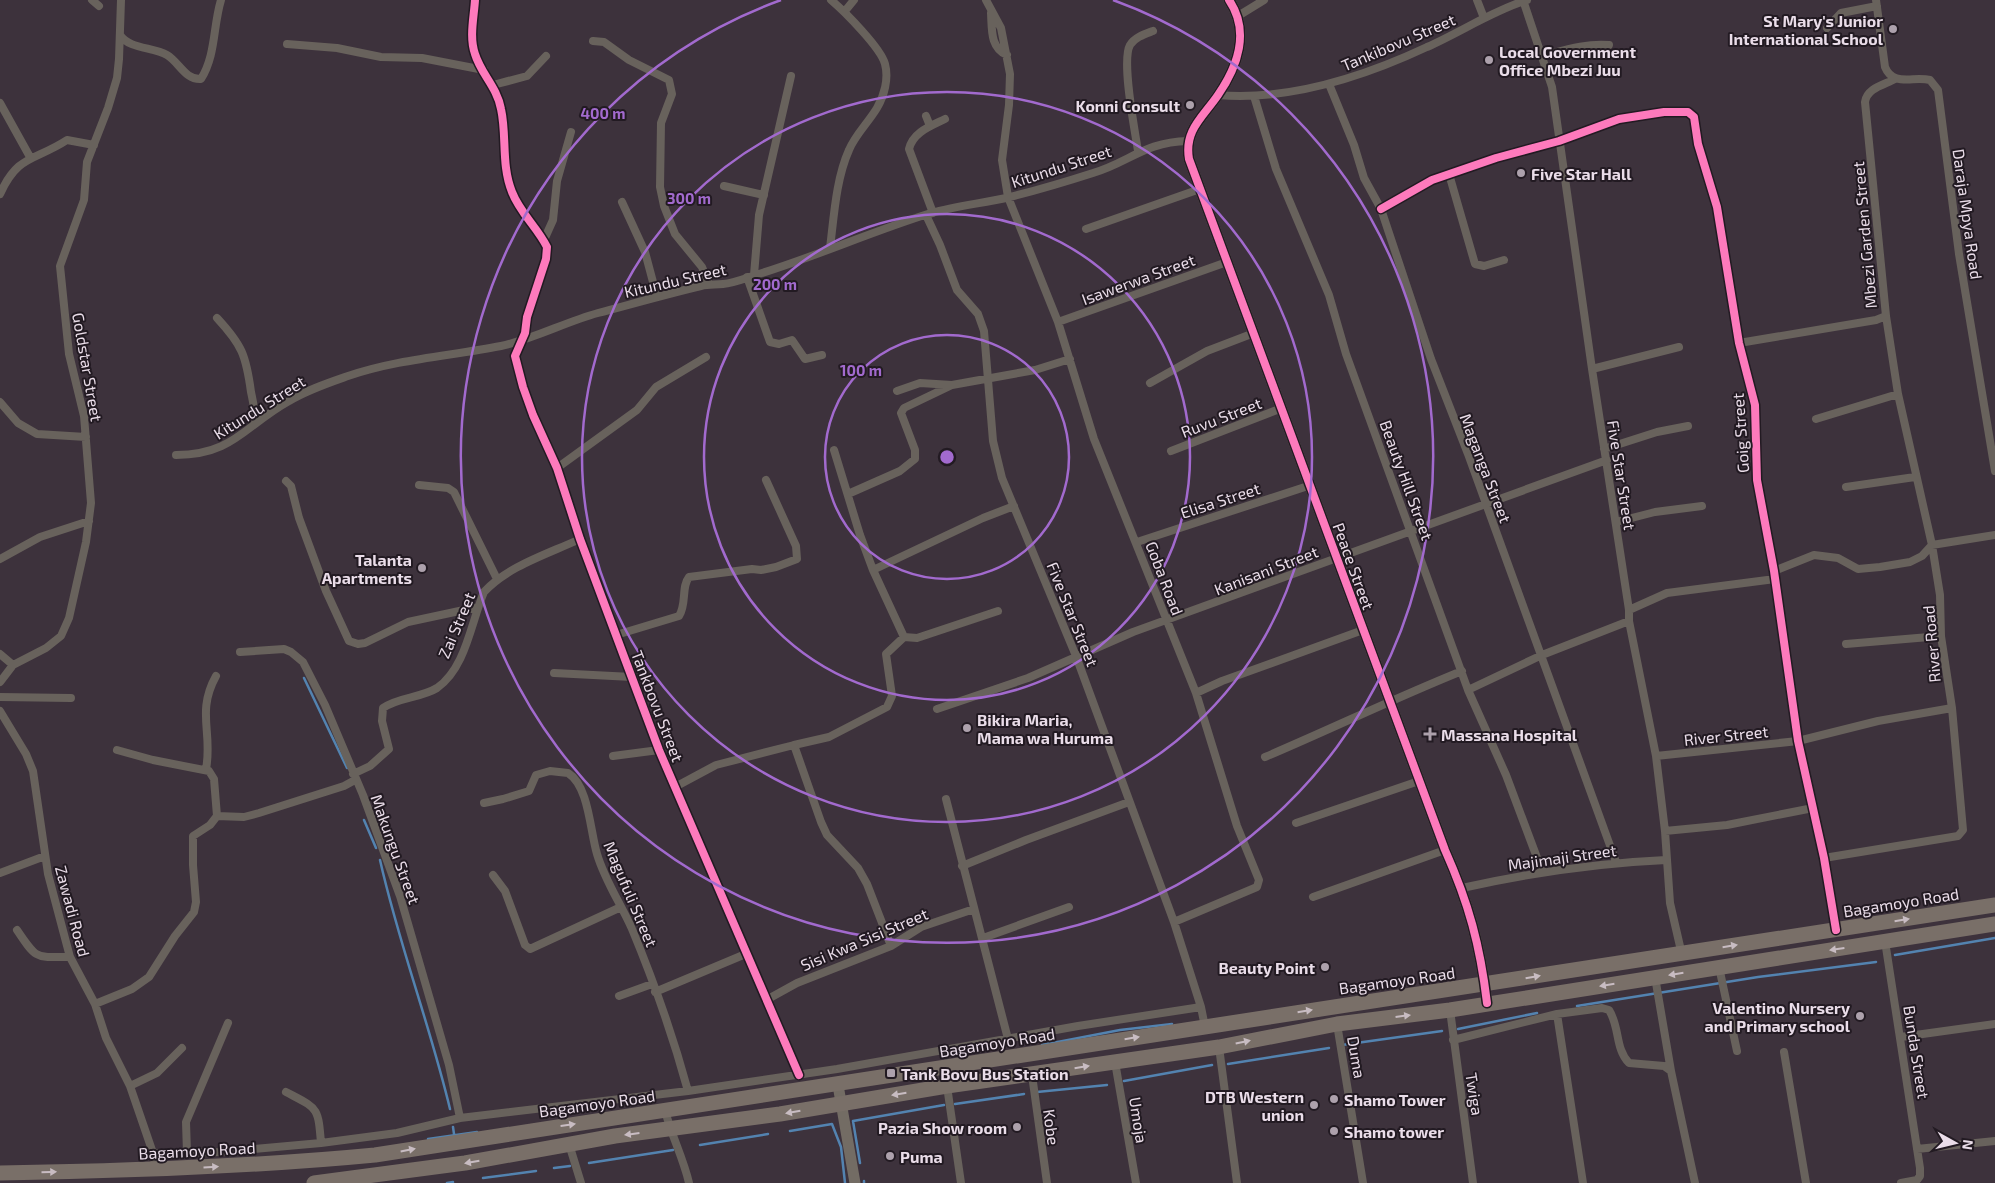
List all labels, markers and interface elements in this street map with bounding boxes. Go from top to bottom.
street label: Tankibovu Street [1338,9,1458,75]
place label: St Mary's Junior International School [1729,11,1884,48]
marker: St Mary's Junior International School [1887,23,1899,35]
place label: Local Government Office Mbezi Juu [1499,42,1636,79]
marker: Local Government Office Mbezi Juu [1483,54,1495,66]
place label: Konni Consult [1076,96,1180,115]
marker: Konni Consult [1184,99,1196,111]
text: 400 m [581,104,625,122]
street label: Kitundu Street [1008,141,1114,191]
street label: Daraja Mpya Road [1948,147,1987,281]
street label: Mbezi Garden Street [1848,161,1880,309]
place label: Five Star Hall [1531,164,1632,183]
marker: Five Star Hall [1515,167,1527,179]
text: 300 m [667,189,711,207]
street label: Isawerwa Street [1079,250,1197,308]
street label: Kitundu Street [622,259,728,301]
text: 200 m [753,275,797,293]
street label: Goldstar Street [69,311,107,423]
text: 100 m [840,361,882,379]
street label: Kitundu Street [210,371,308,443]
street label: Goig Street [1728,392,1752,474]
street label: Ruvu Street [1178,393,1264,441]
street label: Maganga Street [1456,411,1516,525]
street label: Beauty Hill Street [1377,418,1437,542]
street label: Five Star Street [1604,419,1640,531]
centre of rings [938,448,956,466]
street label: Elisa Street [1178,478,1262,522]
street label: Peace Street [1330,520,1378,612]
street label: Goba Road [1142,538,1188,618]
street label: Kanisani Street [1211,541,1321,599]
place label: Talanta Apartments [322,550,412,587]
street label: Five Star Street [1043,559,1103,669]
marker: Talanta Apartments [416,562,428,574]
street label: Zai Street [434,589,478,661]
street label: River Road [1918,605,1944,683]
street label: Tankbovu Street [628,648,688,764]
place label: Bikira Maria, Mama wa Huruma [977,710,1113,747]
street label: River Street [1683,721,1769,749]
marker: Bikira Maria, Mama wa Huruma [961,722,973,734]
place label: Massana Hospital [1441,725,1578,744]
marker: Massana Hospital [1423,727,1437,741]
street label: Makungu Street [367,791,425,907]
street label: Magufuli Street [600,838,662,950]
street label: Majimaji Street [1506,840,1618,875]
street label: Zawadi Road [52,863,94,959]
street label: Bagamoyo Road [1842,883,1960,921]
street label: Sisi Kwa Sisi Street [798,904,930,974]
one-way arrow [1894,915,1910,923]
one-way arrow [1722,942,1738,950]
one-way arrow [1828,945,1844,953]
place label: Beauty Point [1219,958,1315,978]
marker: Beauty Point [1319,961,1331,973]
street label: Bagamoyo Road [1338,962,1456,998]
one-way arrow [1668,970,1684,978]
one-way arrow [1525,973,1541,981]
one-way arrow [1598,981,1614,989]
place label: Valentino Nursery and Primary school [1705,998,1851,1036]
street label: Bunda Street [1900,1004,1934,1100]
one-way arrow [1297,1007,1313,1015]
marker: Valentino Nursery and Primary school [1854,1010,1866,1022]
one-way arrow [1395,1012,1411,1020]
street label: Bagamoyo Road [938,1023,1056,1061]
one-way arrow [1124,1034,1140,1042]
street label: Duma [1344,1034,1370,1080]
one-way arrow [1235,1038,1250,1046]
one-way arrow [1075,1063,1091,1071]
place label: Tank Bovu Bus Station [901,1064,1069,1083]
marker: Tank Bovu Bus Station [885,1067,897,1079]
street label: Twiga [1462,1071,1488,1117]
street label: Bagamoyo Road [538,1085,656,1121]
place label: DTB Western union [1205,1087,1304,1124]
one-way arrow [891,1090,907,1098]
place label: Shamo Tower [1344,1090,1446,1109]
marker: Shamo Tower [1328,1093,1340,1105]
street label: Umoja [1125,1096,1152,1145]
marker: DTB Western union [1308,1099,1320,1111]
one-way arrow [784,1108,800,1116]
street label: Kobe [1040,1108,1064,1146]
place label: Pazia Show room [878,1118,1007,1137]
north arrow [1930,1118,1980,1168]
one-way arrow [561,1121,577,1129]
marker: Pazia Show room [1011,1121,1023,1133]
place label: Shamo tower [1344,1122,1444,1141]
marker: Shamo tower [1328,1125,1340,1137]
one-way arrow [623,1130,639,1138]
street label: Bagamoyo Road [138,1137,256,1163]
text: N [1959,1139,1977,1151]
one-way arrow [400,1145,416,1153]
place label: Puma [900,1147,943,1166]
marker: Puma [884,1150,896,1162]
one-way arrow [463,1158,479,1166]
one-way arrow [203,1163,219,1171]
one-way arrow [41,1168,57,1176]

